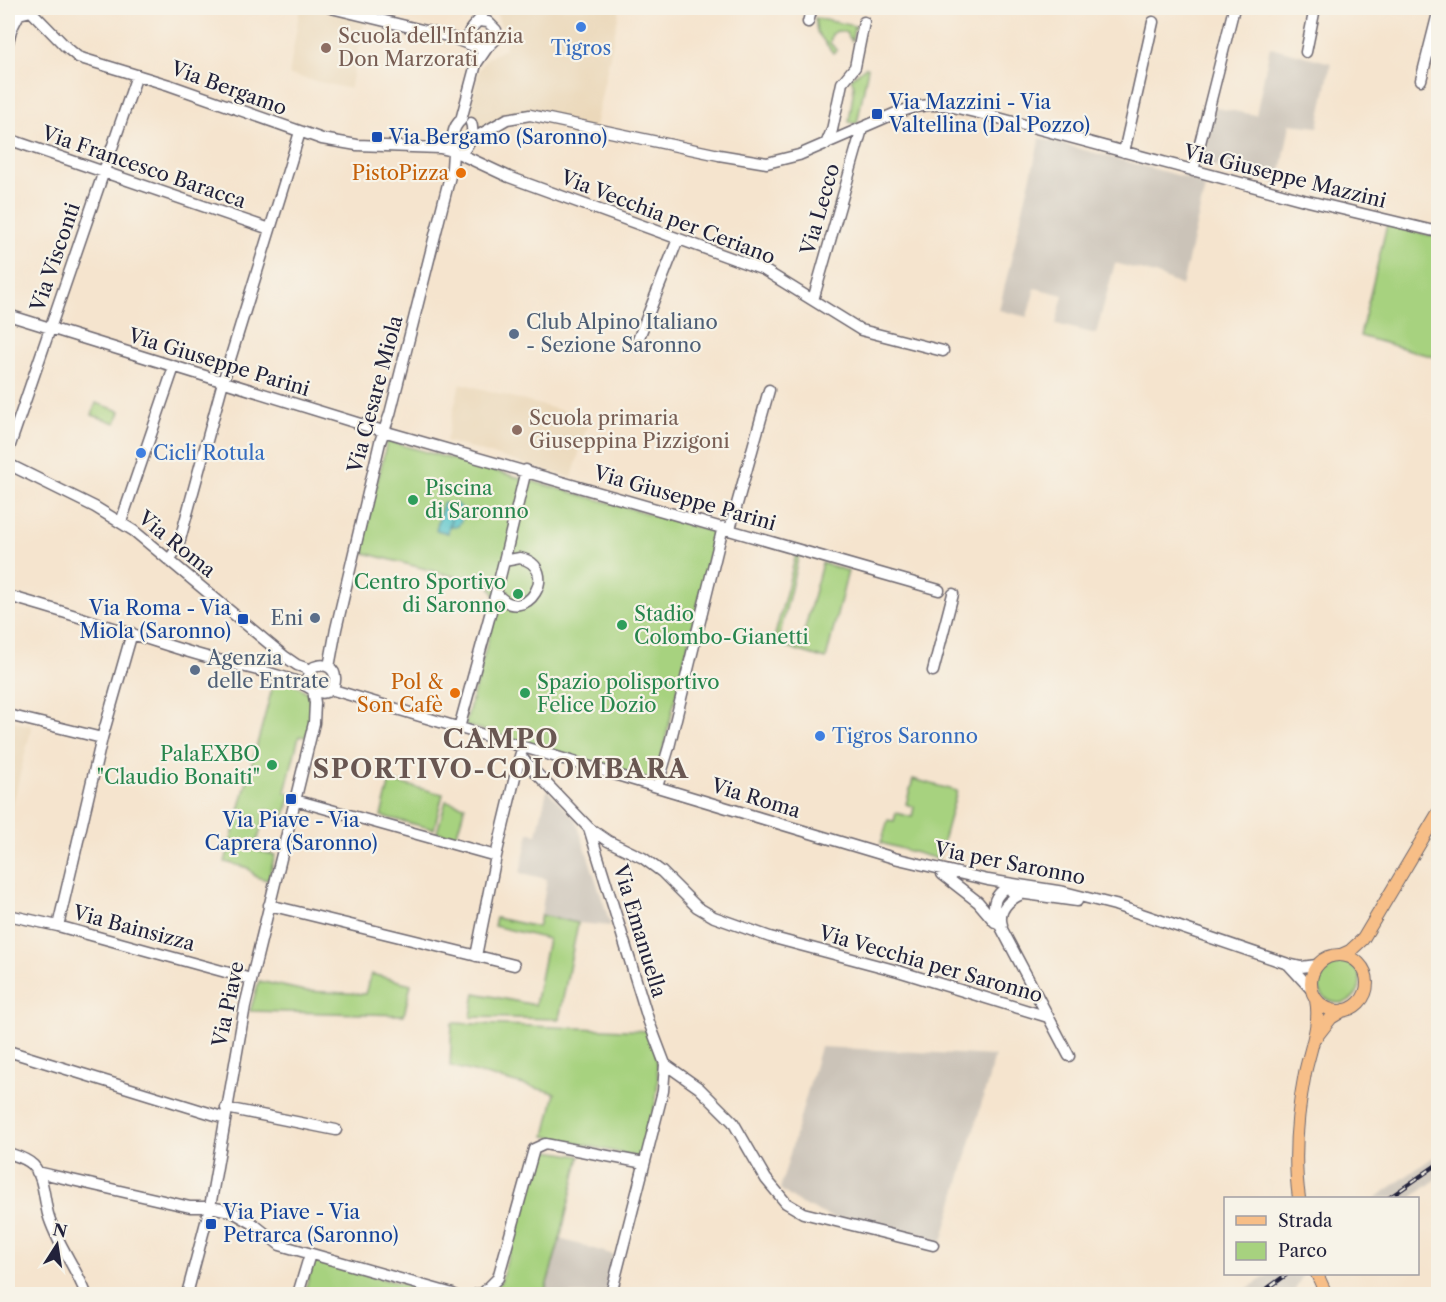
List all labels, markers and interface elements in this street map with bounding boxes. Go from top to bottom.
marker: Tigros [574,20,588,34]
place label: Scuola dell'Infanzia Don Marzorati [338,24,524,71]
place label: Tigros [551,36,611,60]
marker: Scuola dell'Infanzia Don Marzorati [319,41,333,55]
street label: Via Bergamo [167,56,290,120]
place label: Via Mazzini - Via Valtellina (Dal Pozzo) [888,90,1090,137]
marker: Via Mazzini - Via Valtellina (Dal Pozzo) [870,107,884,121]
street label: Via Francesco Baracca [38,121,249,213]
place label: Via Bergamo (Saronno) [388,125,607,149]
marker: Via Bergamo (Saronno) [370,130,384,144]
street label: Via Giuseppe Mazzini [1180,139,1389,213]
place label: PistoPizza [352,161,449,185]
street label: Via Lecco [795,161,844,258]
street label: Via Vecchia per Ceriano [556,165,779,269]
marker: PistoPizza [454,166,468,180]
street label: Via Visconti [25,200,85,315]
place label: Club Alpino Italiano - Sezione Saronno [526,310,718,357]
street label: Via Cesare Miola [342,312,408,476]
street label: Via Giuseppe Parini [124,323,313,401]
marker: Club Alpino Italiano - Sezione Saronno [507,327,521,341]
place label: Scuola primaria Giuseppina Pizzigoni [529,406,730,453]
marker: Scuola primaria Giuseppina Pizzigoni [510,423,524,437]
place label: Cicli Rotula [153,441,265,465]
marker: Cicli Rotula [134,446,148,460]
street label: Via Giuseppe Parini [590,460,779,535]
place label: Piscina di Saronno [425,476,529,523]
marker: Piscina di Saronno [406,493,420,507]
street label: Via Roma [133,505,221,583]
place label: Centro Sportivo di Saronno [354,570,506,617]
marker: Centro Sportivo di Saronno [511,587,525,601]
place label: Via Roma - Via Miola (Saronno) [79,596,231,643]
place label: Stadio Colombo-Gianetti [634,602,809,649]
place label: Eni [271,606,303,630]
marker: Eni [308,611,322,625]
marker: Via Roma - Via Miola (Saronno) [236,612,250,626]
marker: Stadio Colombo-Gianetti [615,618,629,632]
place label: Agenzia delle Entrate [206,646,329,693]
marker: Agenzia delle Entrate [188,663,202,677]
place label: Pol & Son Cafè [357,670,443,717]
place label: Spazio polisportivo Felice Dozio [537,670,720,717]
marker: Pol & Son Cafè [448,686,462,700]
marker: Spazio polisportivo Felice Dozio [518,686,532,700]
district label: CAMPO SPORTIVO-COLOMBARA [313,723,689,785]
place label: Tigros Saronno [832,724,978,748]
marker: Tigros Saronno [813,729,827,743]
place label: PalaEXBO "Claudio Bonaiti" [97,742,260,789]
marker: PalaEXBO "Claudio Bonaiti" [265,758,279,772]
street label: Via Roma [708,773,804,823]
marker: Via Piave - Via Caprera (Saronno) [284,792,298,806]
place label: Via Piave - Via Caprera (Saronno) [204,808,378,855]
street label: Via per Saronno [932,836,1087,889]
street label: Via Emanuella [608,861,672,1001]
street label: Via Bainsizza [69,900,198,956]
street label: Via Vecchia per Saronno [815,920,1046,1007]
street label: Via Piave [207,959,249,1050]
legend [1224,1197,1419,1275]
place label: Via Piave - Via Petrarca (Saronno) [222,1200,399,1247]
text: Strada [1278,1210,1333,1232]
north arrow [27,1215,87,1275]
marker: Via Piave - Via Petrarca (Saronno) [204,1217,218,1231]
text: N [51,1219,69,1242]
text: Parco [1278,1240,1327,1262]

